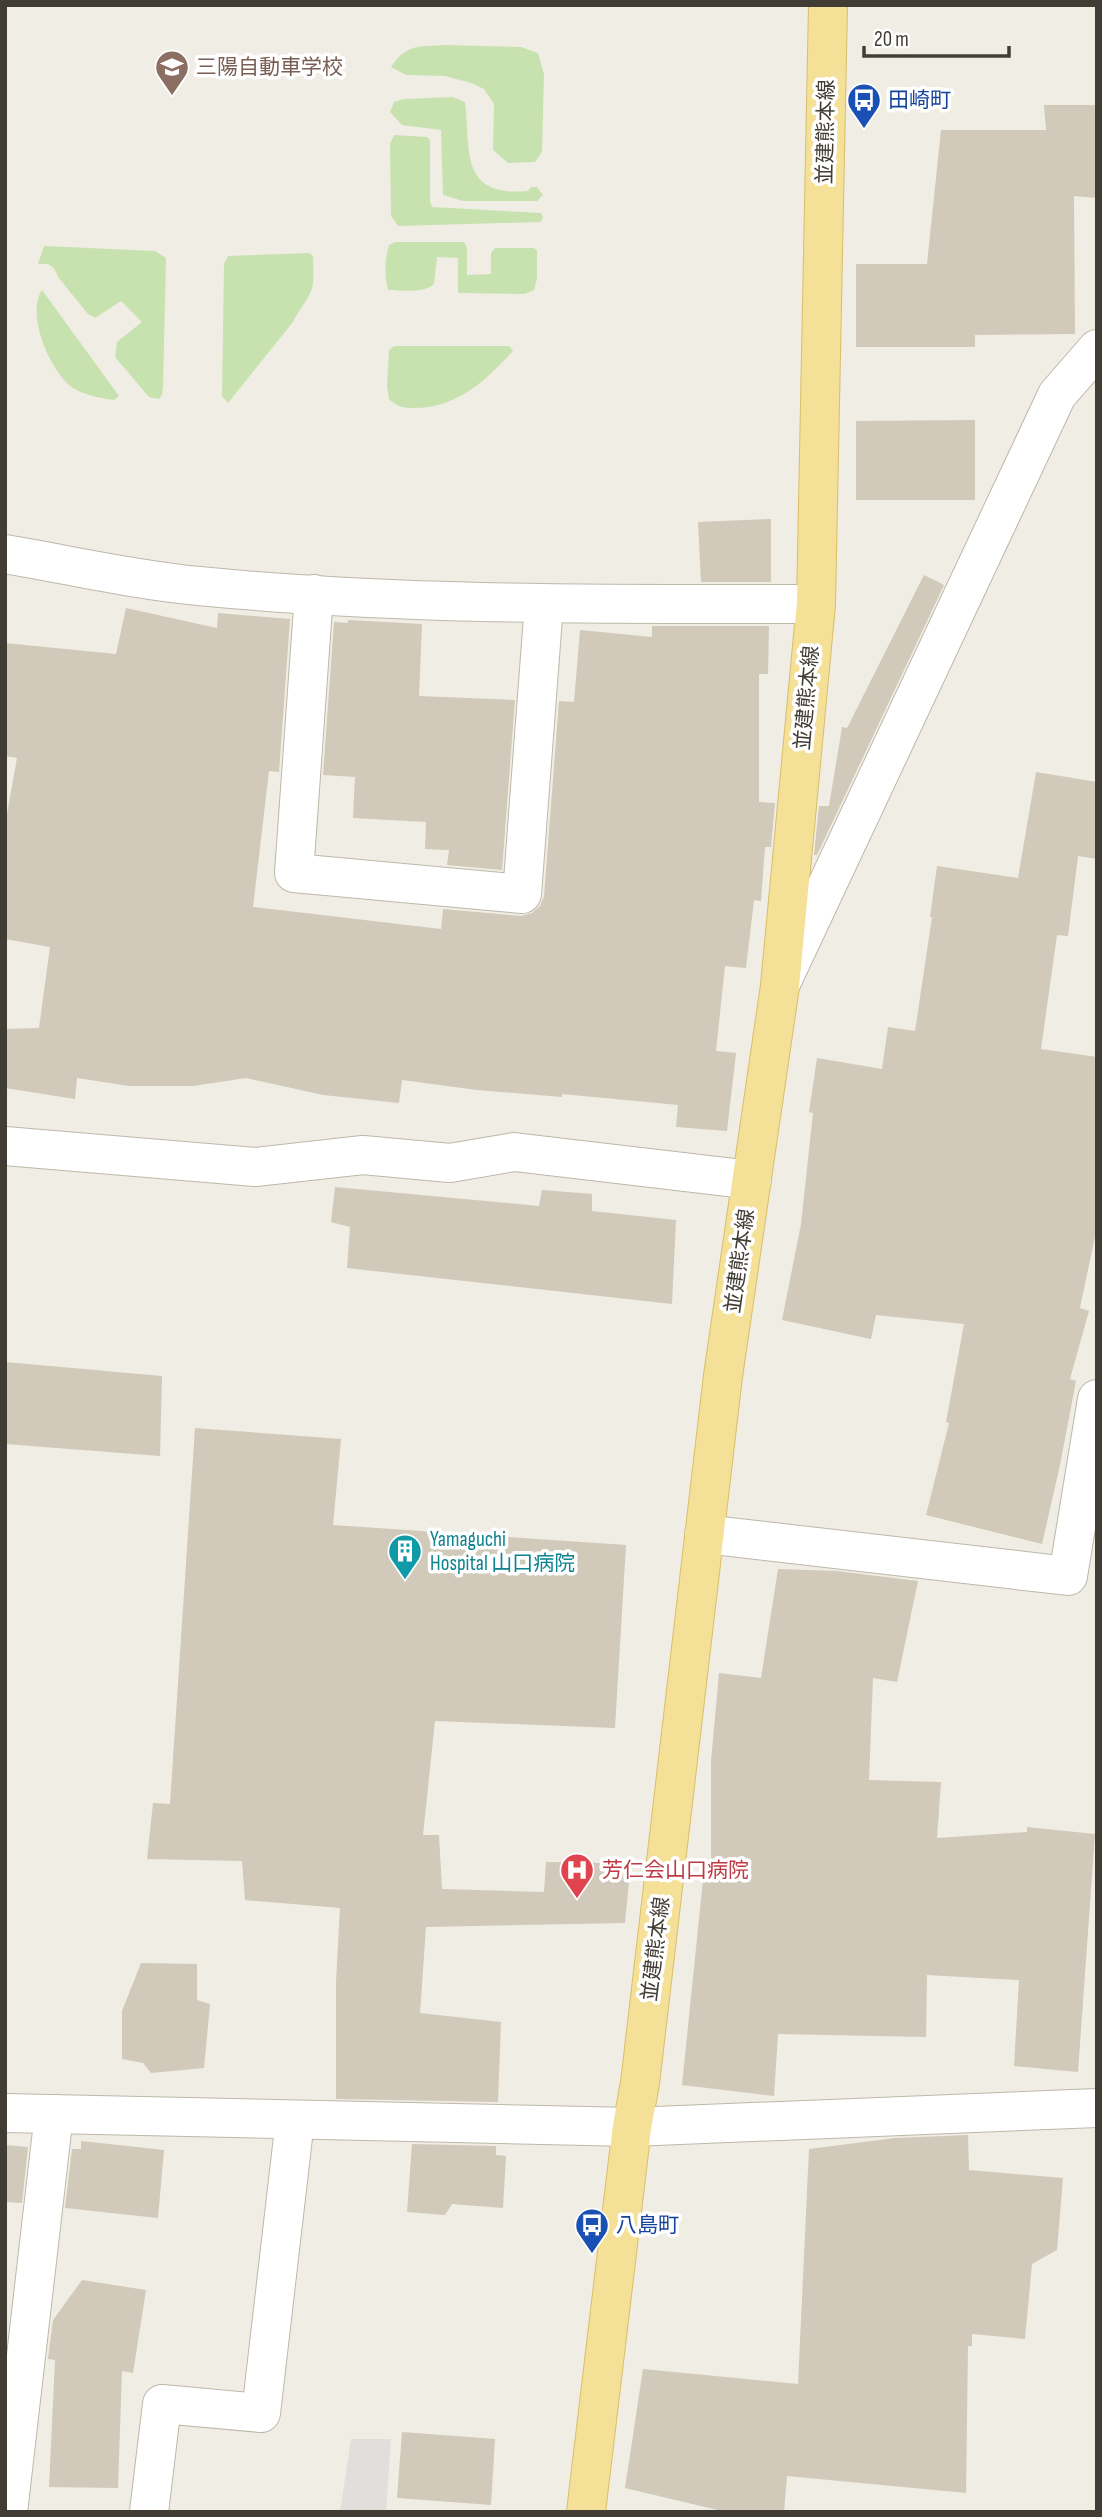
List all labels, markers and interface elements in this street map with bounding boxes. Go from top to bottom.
scale bar [864,14,1009,58]
text: 20 m [874,27,909,52]
school or university icon: 三陽自動車学校 [153,48,191,97]
place label: 三陽自動車学校 [196,55,343,80]
street label: 並建熊本線 [813,79,839,185]
bus stop icon: 田崎町 [845,81,883,130]
place label: 田崎町 [888,88,951,113]
street label: 並建熊本線 [790,645,824,751]
street label: 並建熊本線 [720,1207,760,1315]
place label: Yamaguchi Hospital 山口病院 [430,1527,575,1576]
building icon: Yamaguchi Hospital 山口病院 [386,1532,424,1581]
hospital icon: 芳仁会山口病院 [558,1851,596,1900]
place label: 芳仁会山口病院 [602,1858,749,1883]
street label: 並建熊本線 [637,1895,675,2003]
bus stop icon: 八島町 [573,2206,611,2255]
place label: 八島町 [616,2213,679,2238]

